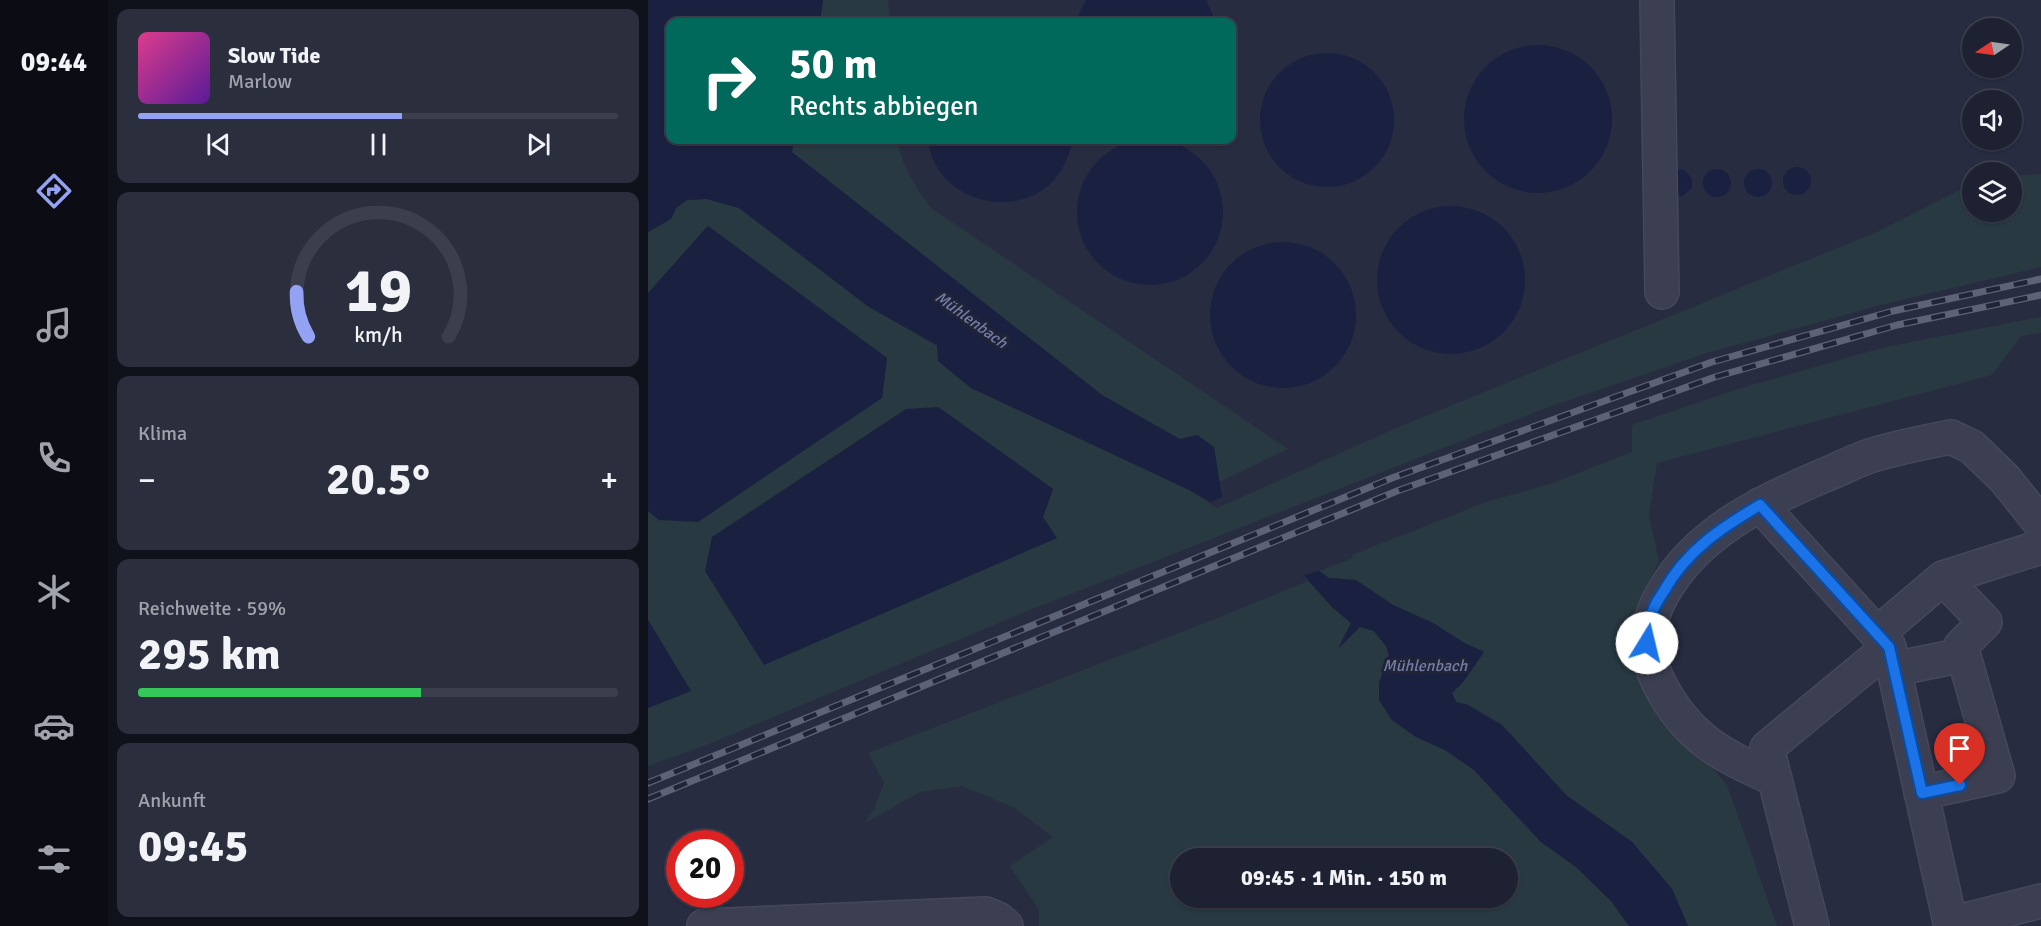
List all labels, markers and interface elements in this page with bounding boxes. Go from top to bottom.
north arrow [1962,18,2022,78]
map controls [1962,18,2022,222]
text: 50 m [789,39,878,90]
text: Slow Tide [228,42,320,69]
icon: right [690,42,768,120]
text: 09:44 [21,46,87,79]
text: Marlow [228,69,292,94]
text: Rechts abbiegen [789,90,979,123]
button: sound [1962,90,2022,150]
icon: previous [202,128,235,161]
icon: pause [362,128,395,161]
icon: next [522,128,555,161]
button: layers [1962,162,2022,222]
icon: directions [33,170,75,212]
text: 19 [344,252,412,329]
water label: Mühlenbach [931,287,1012,354]
icon: music [33,304,75,346]
text: km/h [354,322,402,348]
text: Klima [138,421,187,446]
icon: phone [33,437,75,479]
text: 20.5° [326,452,430,507]
text: − [138,460,156,501]
text: + [600,460,618,501]
icon: climate [33,571,75,613]
text: Reichweite · 59% [138,596,286,621]
position arrow [1615,611,1679,675]
text: 295 km [138,627,281,682]
water label: Mühlenbach [1383,656,1468,676]
icon: car [33,705,75,747]
pin [1934,723,1985,785]
icon: arrive [1943,732,1976,765]
text: Ankunft [138,788,206,813]
text: 09:45 [138,819,248,874]
speed limit sign: 20 [666,830,744,908]
icon: filters [33,838,75,880]
text: 09:45 · 1 Min. · 150 m [1241,864,1447,891]

